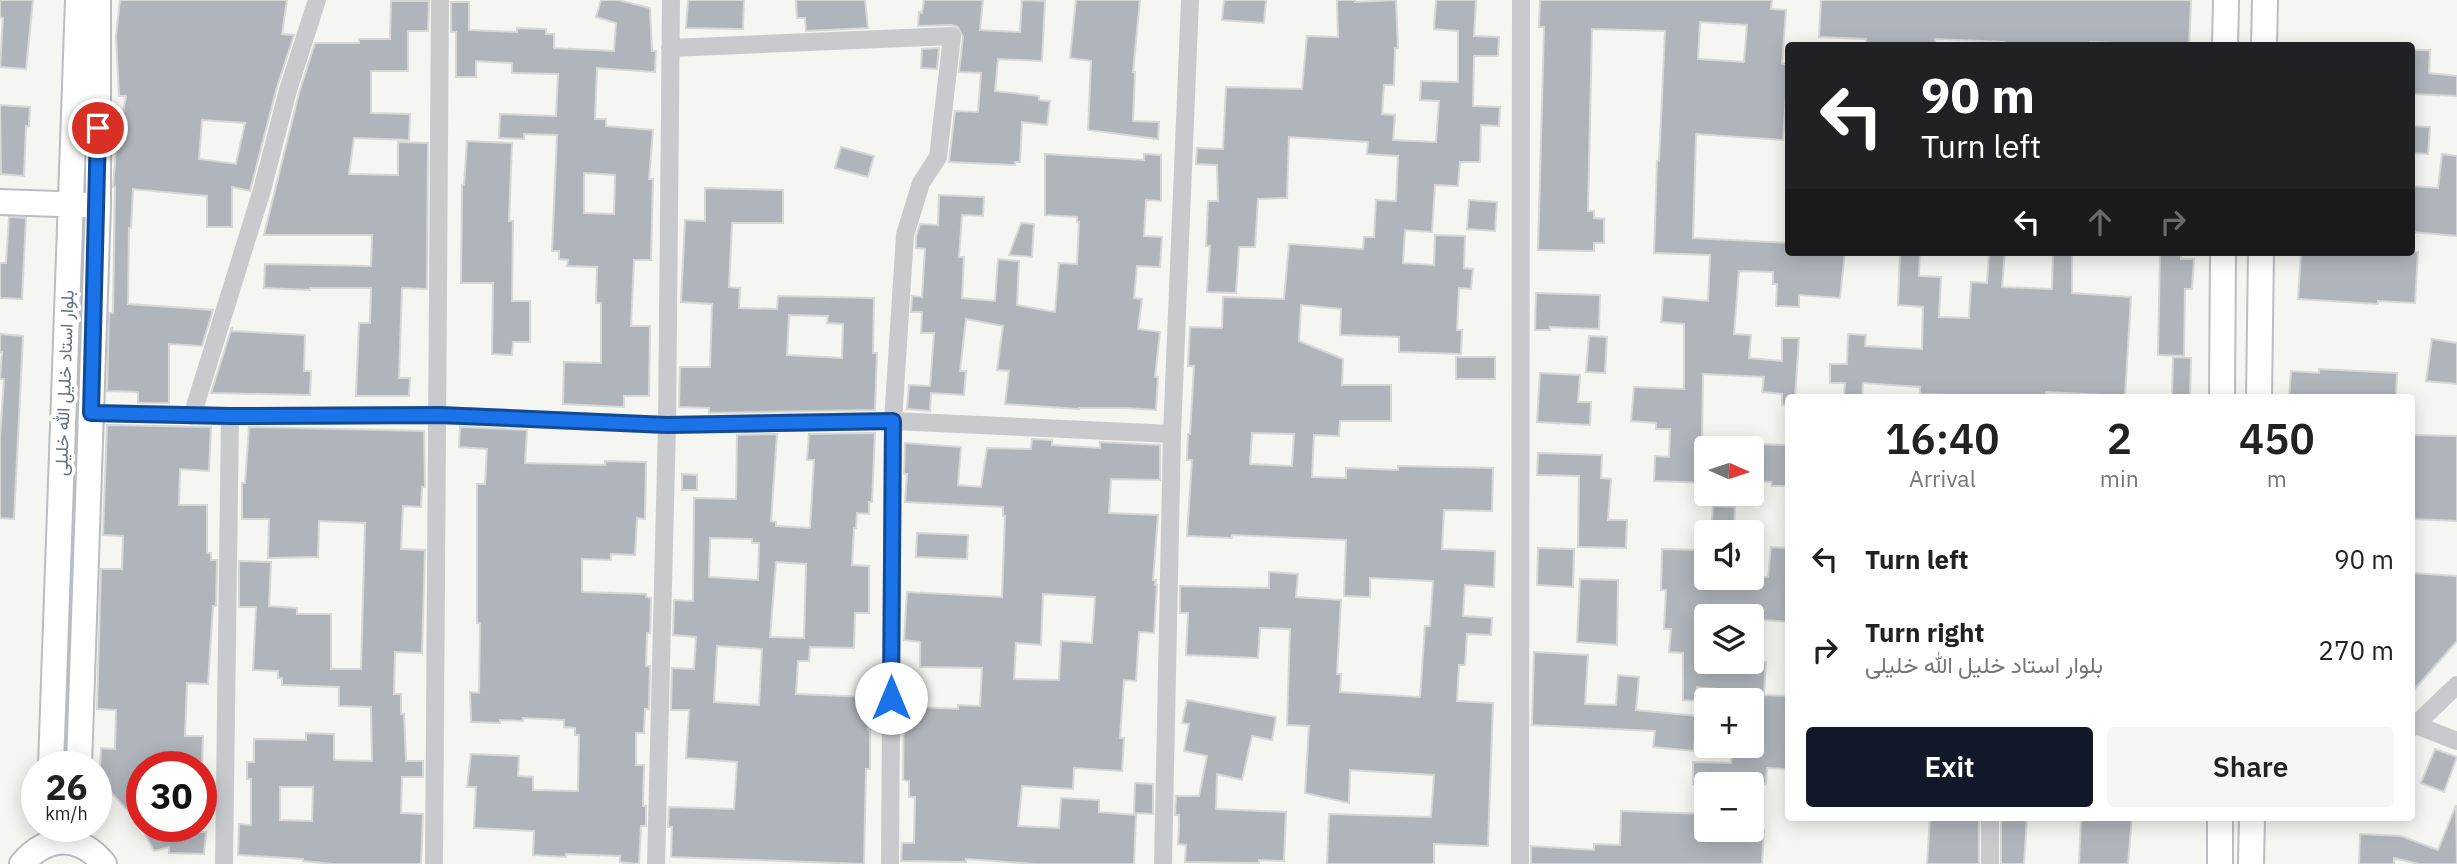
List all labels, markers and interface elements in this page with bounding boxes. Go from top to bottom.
text: 90 m [1921,63,2035,126]
icon: left [1806,70,1897,161]
pin [68,98,128,158]
icon: arrive [79,109,117,147]
text: Turn left [1921,125,2041,167]
icon: left [2008,203,2046,241]
icon: ahead [2081,203,2119,241]
icon: right [2154,203,2192,241]
street label: بلوار استاد خلیل الله خلیلی [49,289,79,477]
text: 16:40 [1885,411,2000,466]
text: 2 [2107,411,2132,466]
text: 450 [2239,411,2315,466]
north arrow [1694,436,1764,506]
map controls [1694,436,1764,842]
text: Arrival [1909,463,1976,493]
text: min [2100,463,2139,493]
text: m [2267,463,2287,493]
button: sound [1694,520,1764,590]
icon: left [1806,540,1844,578]
text: Turn left [1865,542,1968,576]
text: 90 m [2334,542,2394,576]
button: layers [1694,604,1764,674]
text: Turn right [1865,615,1984,649]
icon: right [1806,631,1844,669]
text: 270 m [2318,633,2394,667]
text: بلوار استاد خلیل الله خلیلی [1865,649,2103,679]
position arrow [854,661,928,735]
button: + [1694,688,1764,758]
button: Exit [1806,727,2093,807]
button: Share [2107,727,2394,807]
speed limit sign: 30 [126,751,217,842]
text: 26 [45,764,88,810]
button: − [1694,772,1764,842]
text: km/h [45,802,88,825]

